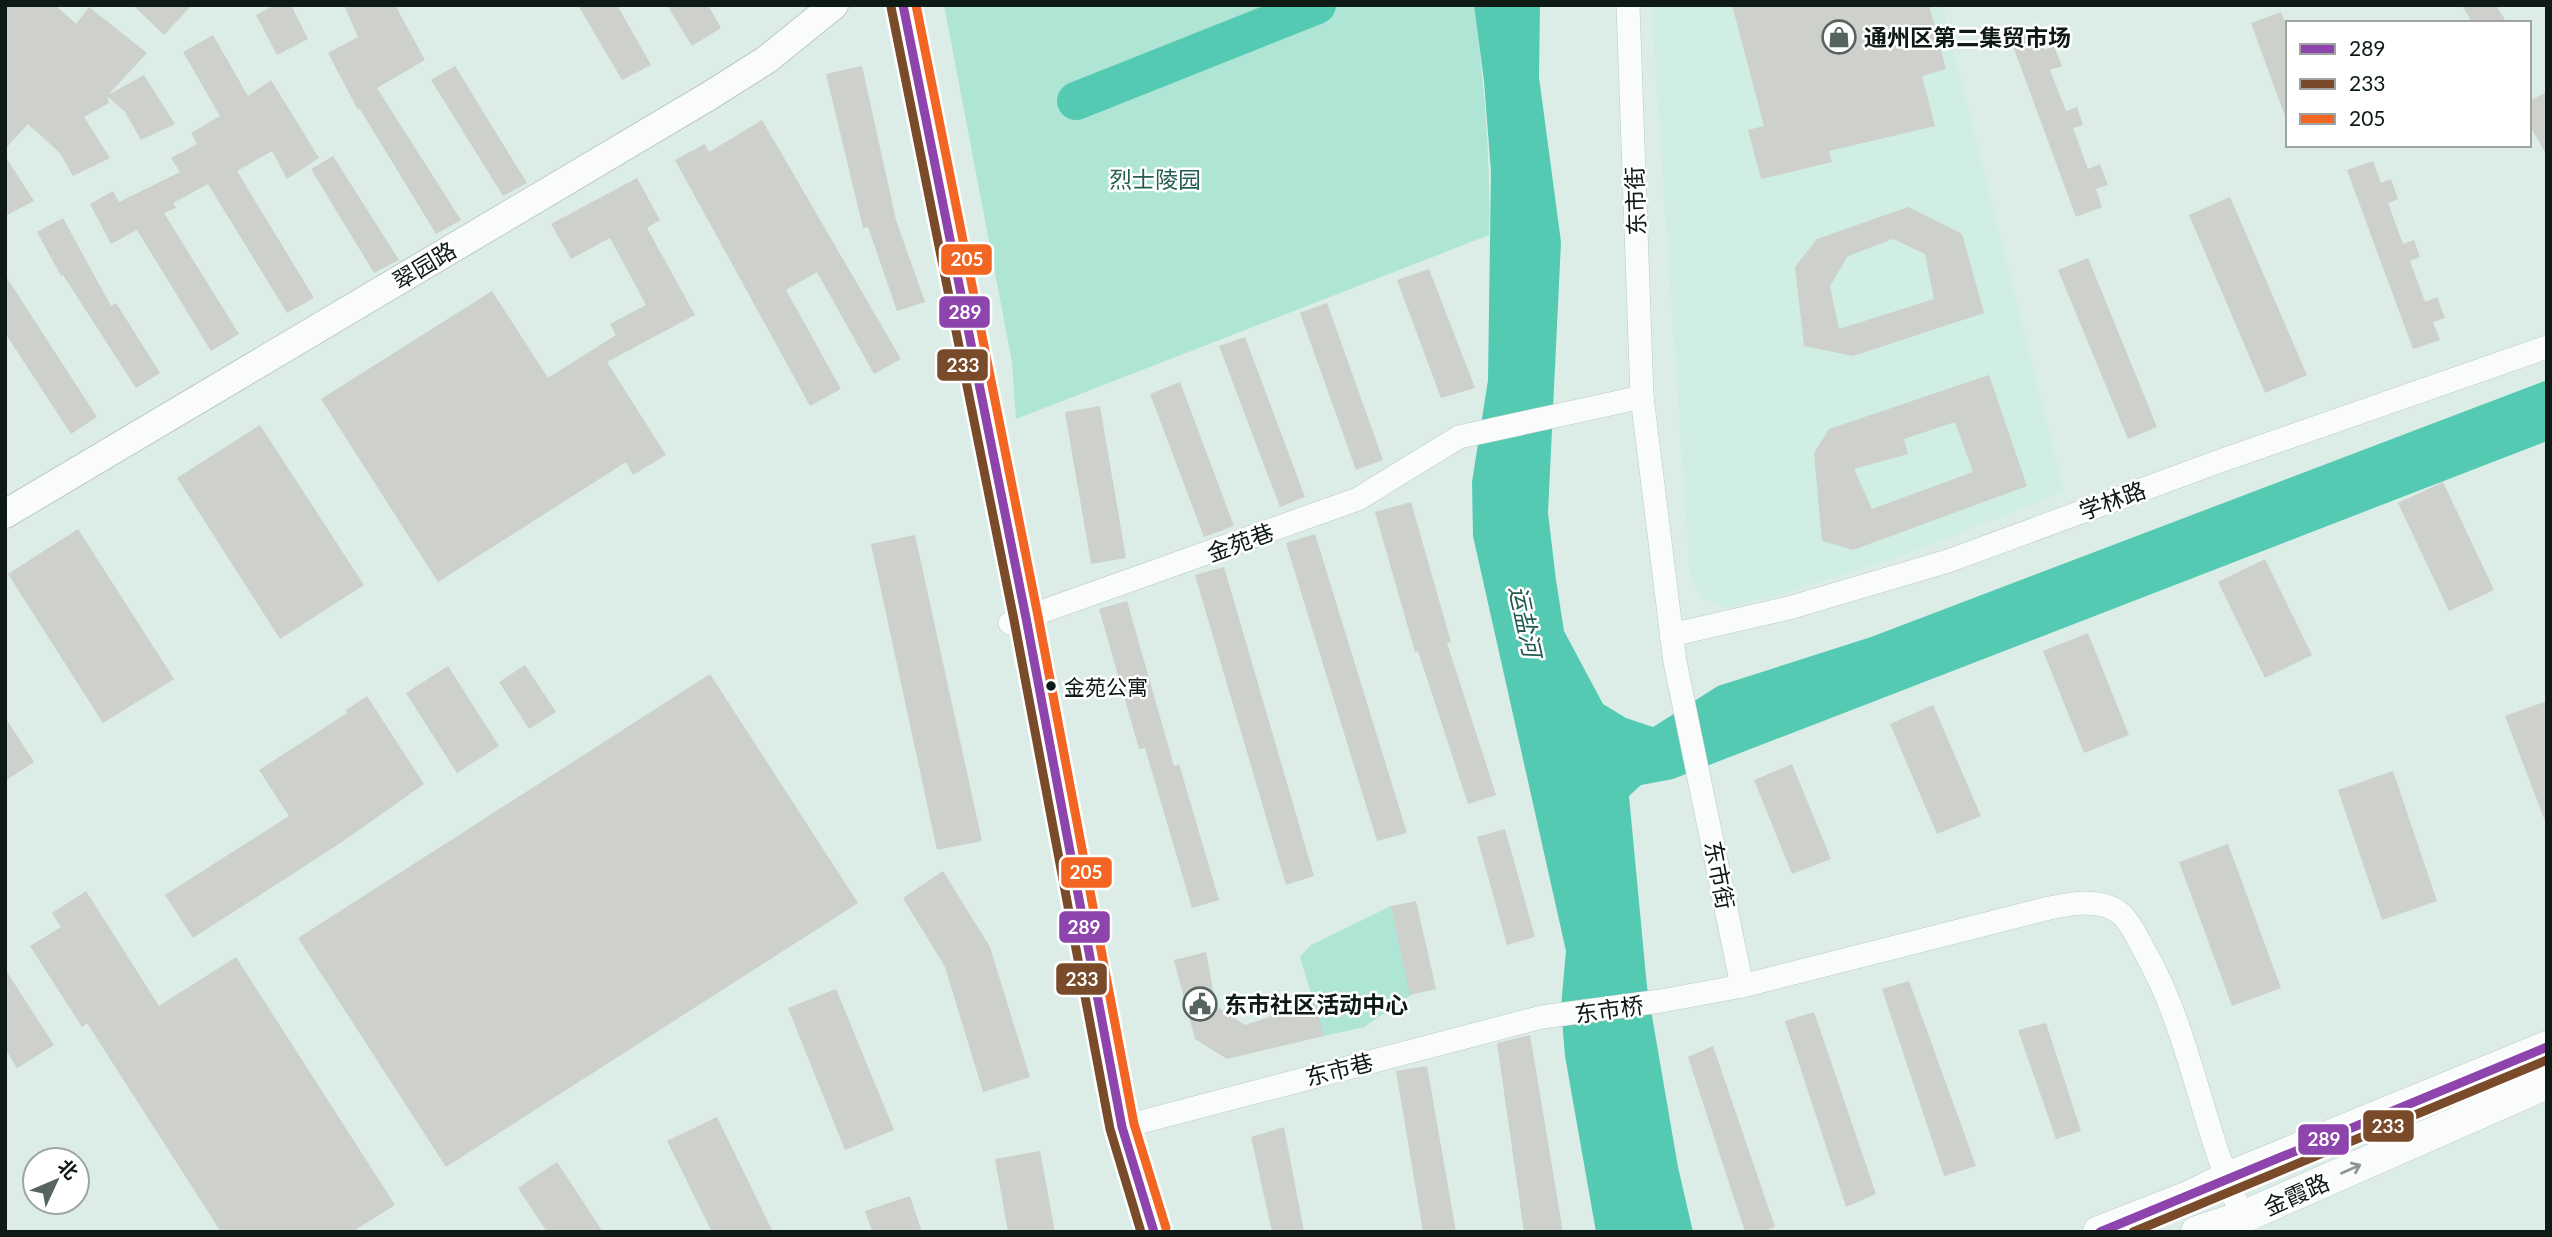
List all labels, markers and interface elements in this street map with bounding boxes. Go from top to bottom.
shop icon: 通州区第二集贸市场 [1820,18,1858,56]
legend [2286,21,2531,147]
place label: 通州区第二集贸市场 [1864,23,2071,51]
text: 289 [2349,35,2386,60]
text: 233 [2349,70,2386,95]
text: 205 [2349,105,2386,130]
park label: 烈士陵园 [1109,165,1201,193]
street label: 东市街 [1620,166,1650,236]
street label: 翠园路 [387,235,461,295]
line badge: 205 [940,243,993,276]
text: 205 [950,247,984,270]
line badge: 289 [938,295,991,329]
text: 289 [948,300,982,323]
line badge: 233 [936,348,989,382]
text: 233 [946,353,980,376]
street label: 学林路 [2075,475,2149,525]
street label: 金苑巷 [1203,517,1277,567]
water label: 运盐河 [1504,583,1548,663]
place label: 金苑公寓 [1064,674,1148,699]
marker: 金苑公寓 [1044,679,1058,693]
street label: 东市街 [1700,838,1740,912]
line badge: 205 [1060,856,1113,889]
text: 205 [1069,860,1103,883]
line badge: 289 [1058,910,1111,944]
text: 289 [1067,915,1101,938]
line badge: 233 [1055,962,1108,996]
text: 233 [1065,967,1099,990]
public building icon: 东市社区活动中心 [1181,985,1219,1023]
place label: 东市社区活动中心 [1224,990,1408,1018]
street label: 东市桥 [1573,990,1645,1028]
street label: 东市巷 [1302,1047,1376,1091]
line badge: 233 [2362,1109,2415,1143]
text: 233 [2371,1114,2405,1137]
line badge: 289 [2297,1123,2350,1156]
text: 289 [2307,1127,2341,1150]
north arrow [21,1146,91,1216]
text: 北 [54,1154,83,1184]
one-way arrow [2340,1162,2361,1175]
street label: 金霞路 [2259,1167,2333,1221]

